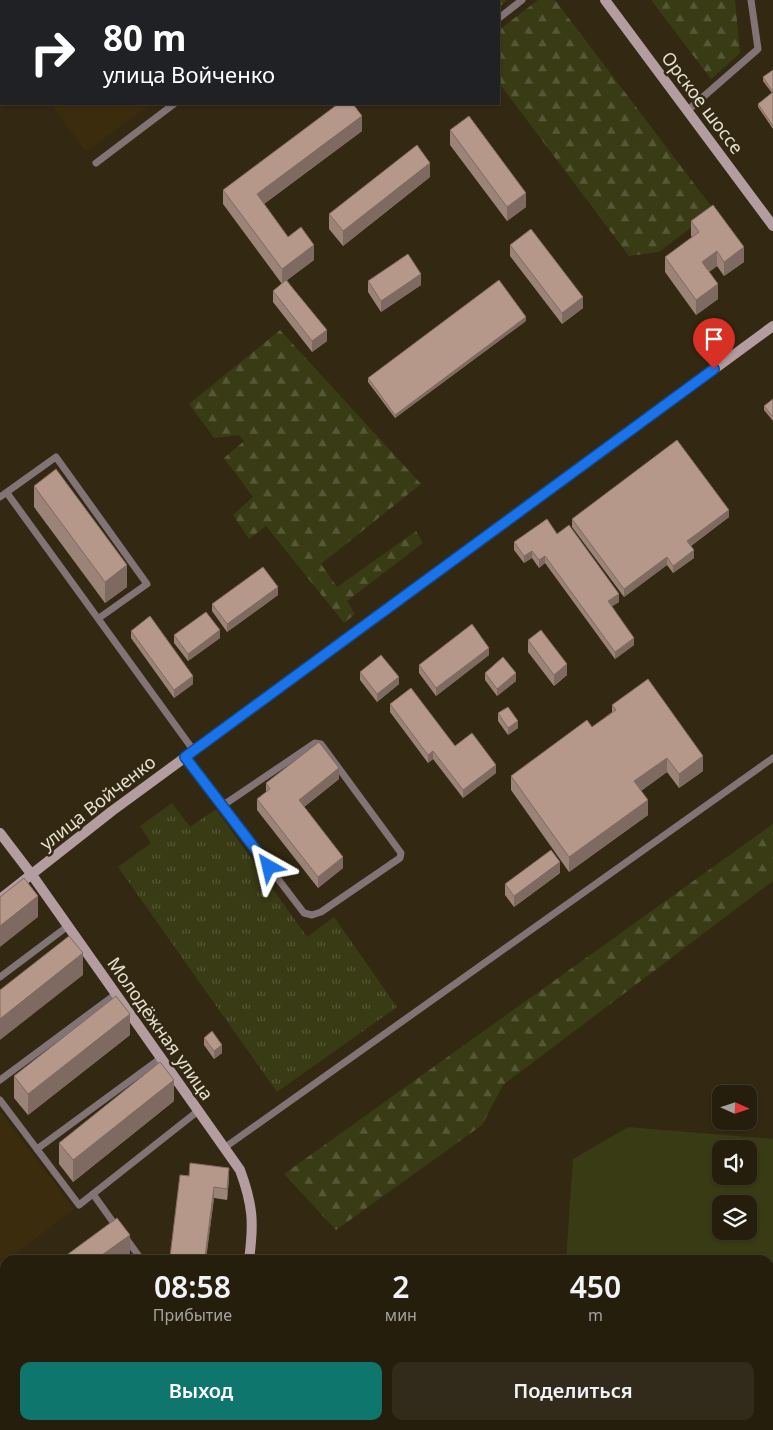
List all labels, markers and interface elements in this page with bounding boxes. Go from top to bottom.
text: 80 m [103,14,186,61]
icon: right [20,20,85,85]
street label: Орское шоссе [656,46,749,158]
text: улица Войченко [103,59,275,89]
pin [693,318,735,369]
icon: arrive [700,325,728,353]
street label: улица Войченко [35,749,160,855]
position arrow [242,840,294,892]
street label: Молодёжная улица [102,952,219,1105]
north arrow [712,1085,758,1130]
map controls [712,1085,757,1240]
button: sound [712,1140,757,1185]
button: layers [712,1195,757,1240]
text: 08:58 [154,1266,231,1307]
text: 2 [392,1266,409,1307]
text: 450 [570,1266,621,1307]
text: Прибытие [153,1304,232,1326]
text: мин [385,1304,417,1326]
text: m [588,1304,603,1326]
button: Выход [20,1362,382,1420]
button: Поделиться [392,1362,754,1420]

